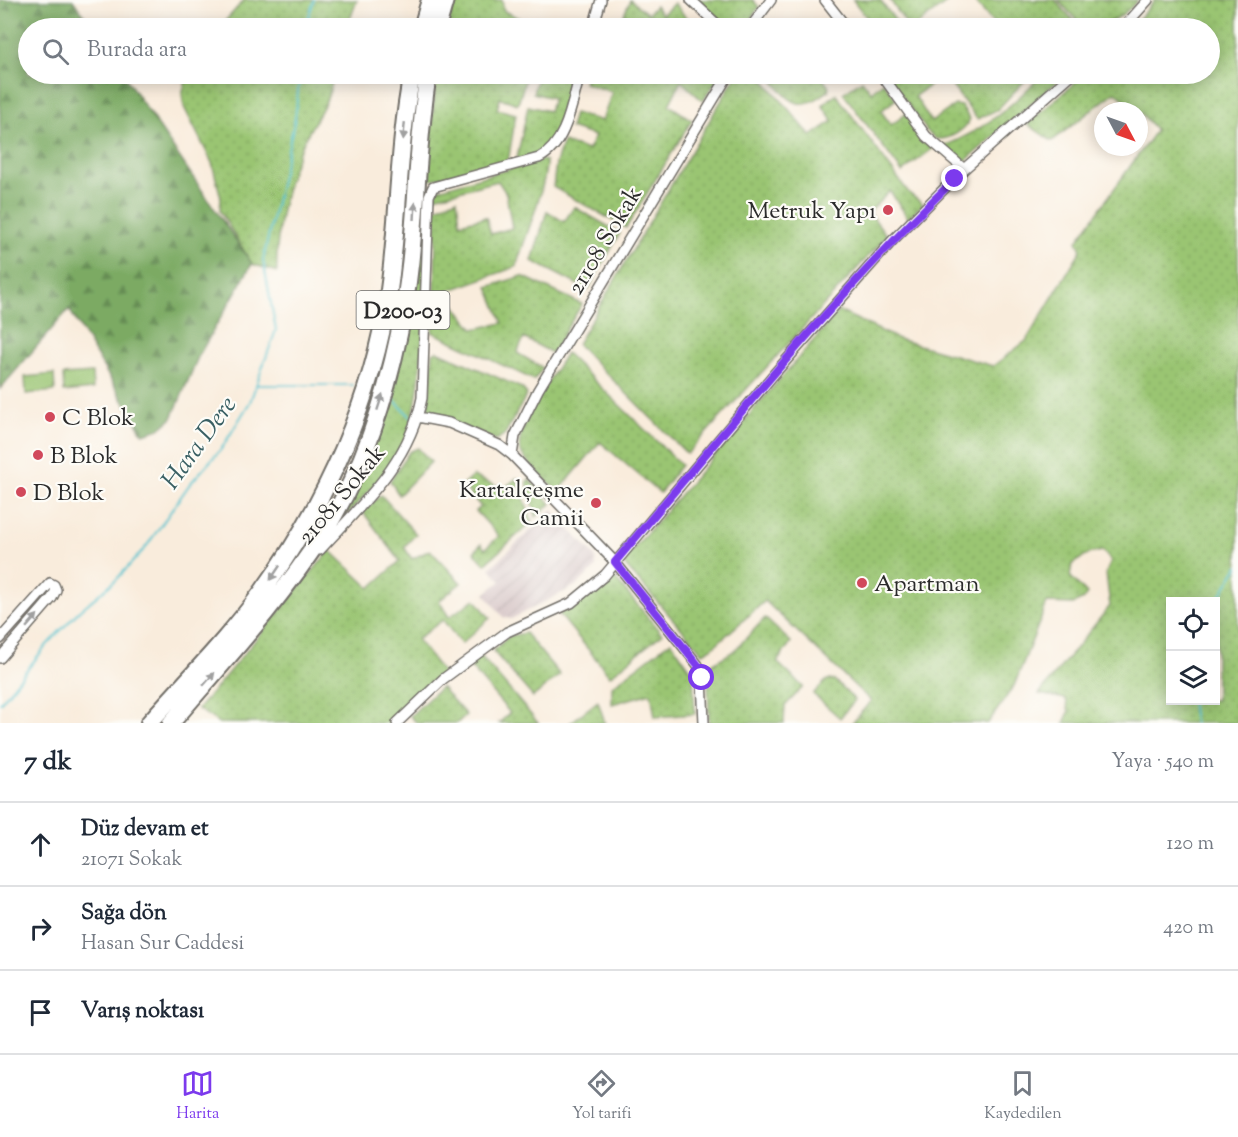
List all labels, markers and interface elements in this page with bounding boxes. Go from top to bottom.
search box [18,18,1220,84]
icon: search [39,35,72,68]
text: Burada ara [87,35,187,67]
north arrow [1094,102,1148,156]
one-way arrow [399,122,409,141]
route end [941,165,967,191]
street label: 21108 Sokak [560,180,652,302]
place label: Metruk Yapı [748,195,876,229]
one-way arrow [411,201,420,220]
marker: Metruk Yapı [881,203,895,217]
road number: D200-03 [356,291,450,329]
water label: Hara Dere [154,389,247,498]
one-way arrow [376,393,386,411]
place label: C Blok [62,402,134,436]
marker: C Blok [43,410,57,424]
street label: 21081 Sokak [290,438,395,553]
place label: B Blok [50,440,118,474]
marker: B Blok [31,448,45,462]
place label: Kartalçeşme Camii [459,474,584,536]
place label: D Blok [33,477,105,511]
marker: D Blok [14,485,28,499]
marker: Kartalçeşme Camii [589,496,603,510]
one-way arrow [270,565,281,581]
place label: Apartman [874,568,980,602]
marker: Apartman [855,576,869,590]
map controls [1166,597,1220,705]
button: locate [1166,597,1220,651]
one-way arrow [25,614,38,629]
button: layers [1166,651,1220,705]
route start [688,664,714,690]
one-way arrow [202,672,215,687]
text: 7 dk [24,744,72,781]
text: Yaya · 540 m [1111,748,1214,777]
text: Düz devam et [81,814,208,846]
icon: ahead [24,828,57,861]
text: 120 m [1166,830,1214,859]
text: 21071 Sokak [81,846,182,875]
text: Sağa dön [81,898,167,930]
icon: right [24,912,57,945]
text: 420 m [1163,914,1214,943]
text: Hasan Sur Caddesi [81,930,244,959]
icon: arrive [24,996,57,1029]
text: Varış noktası [81,996,204,1028]
tab: Harita [176,1067,219,1126]
tab: Yol tarifi [572,1067,632,1126]
tab: Kaydedilen [984,1067,1062,1126]

